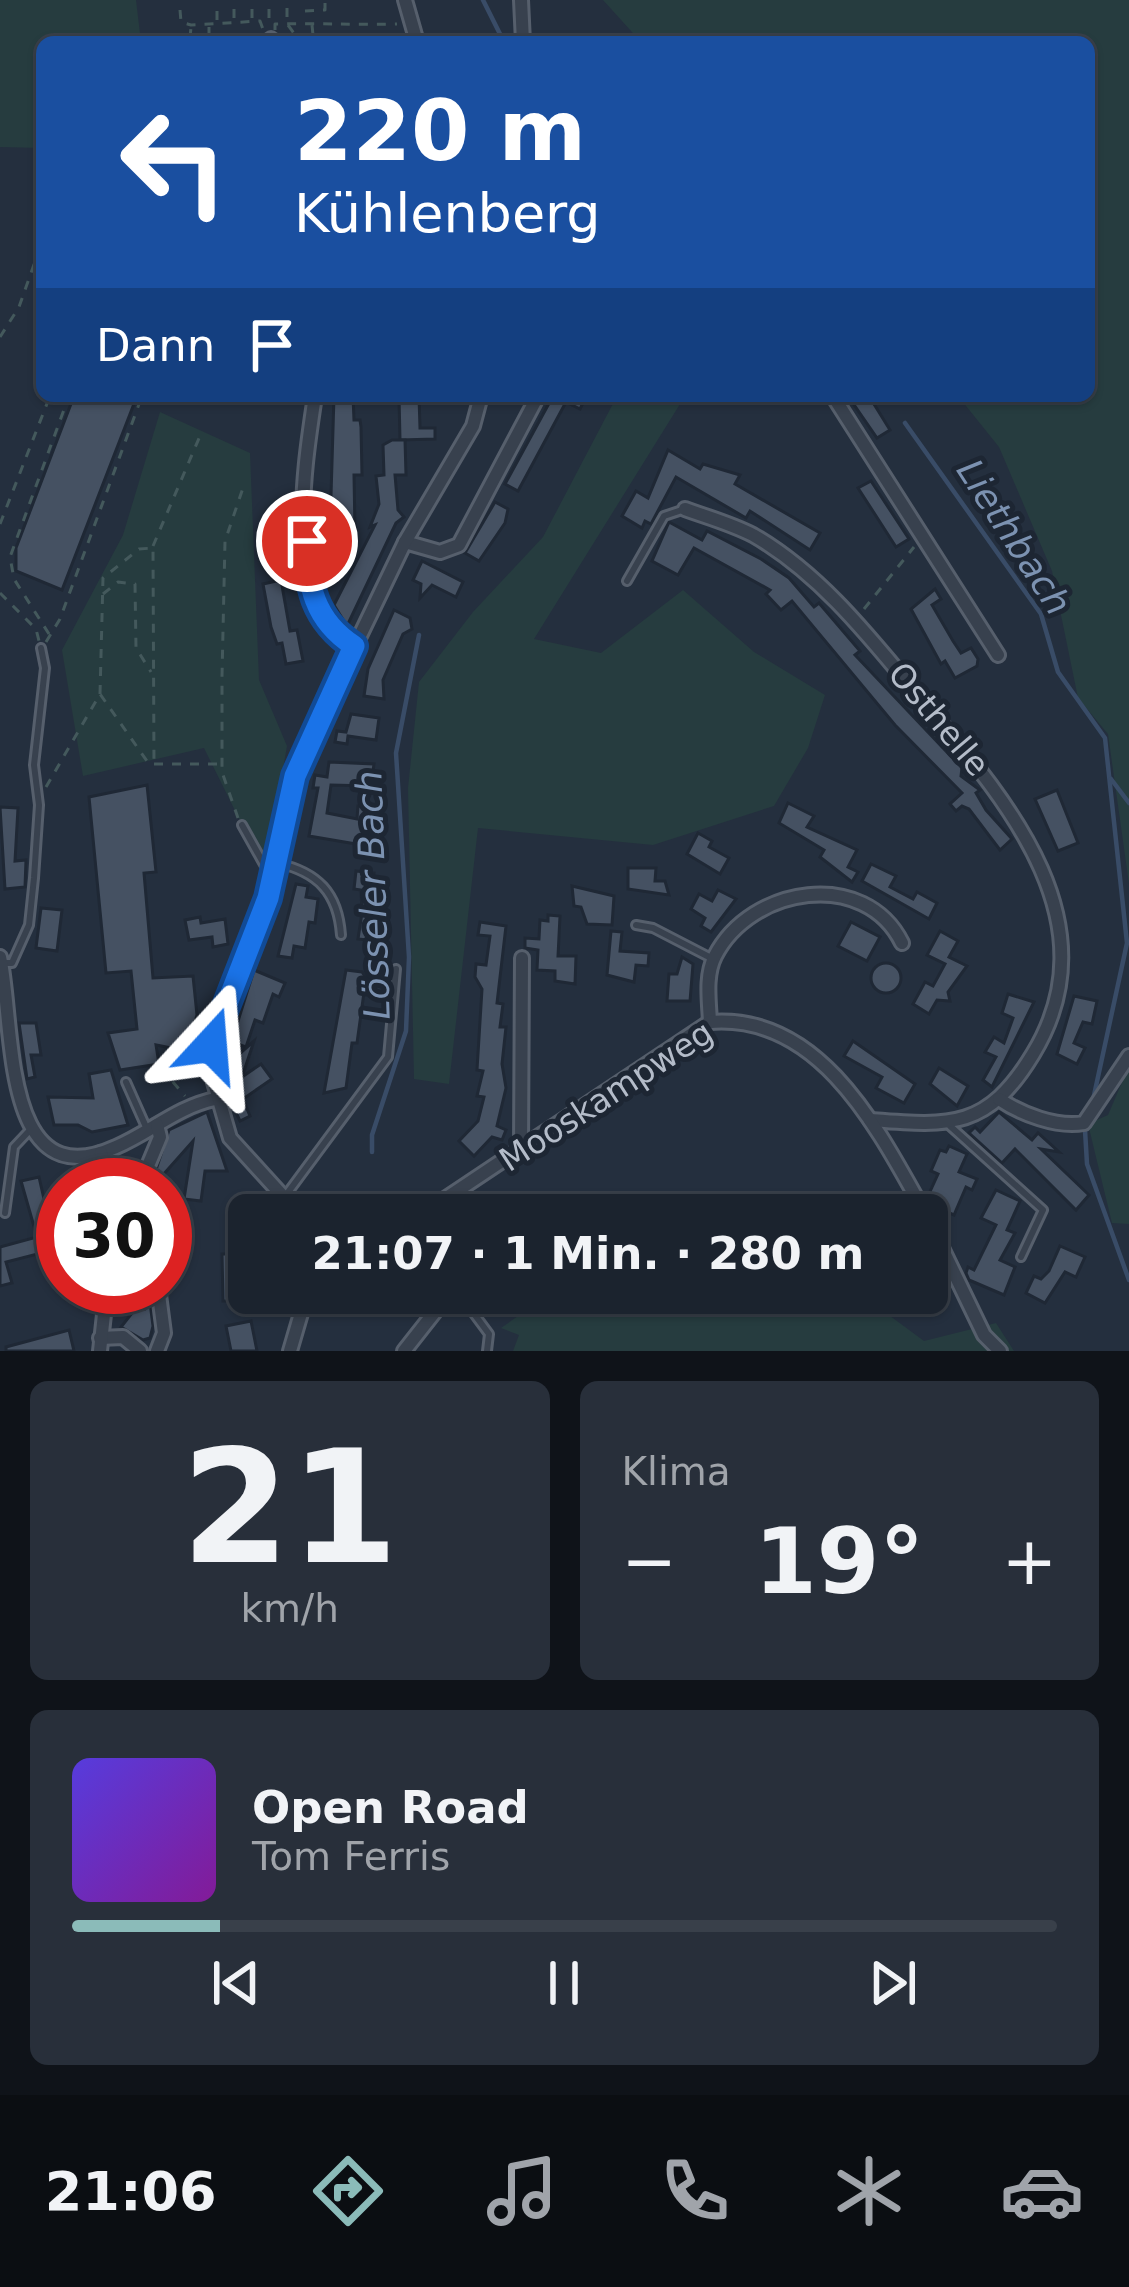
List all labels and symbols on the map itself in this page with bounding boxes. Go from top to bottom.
water label: Liethbach [949,452,1079,622]
pin [256,490,358,592]
street label: Osthelle [880,654,998,784]
water label: Lösseler Bach [348,770,398,1020]
position arrow [148,982,274,1108]
street label: Mooskampweg [492,1013,720,1179]
speed limit sign: 30 [36,1158,192,1314]

